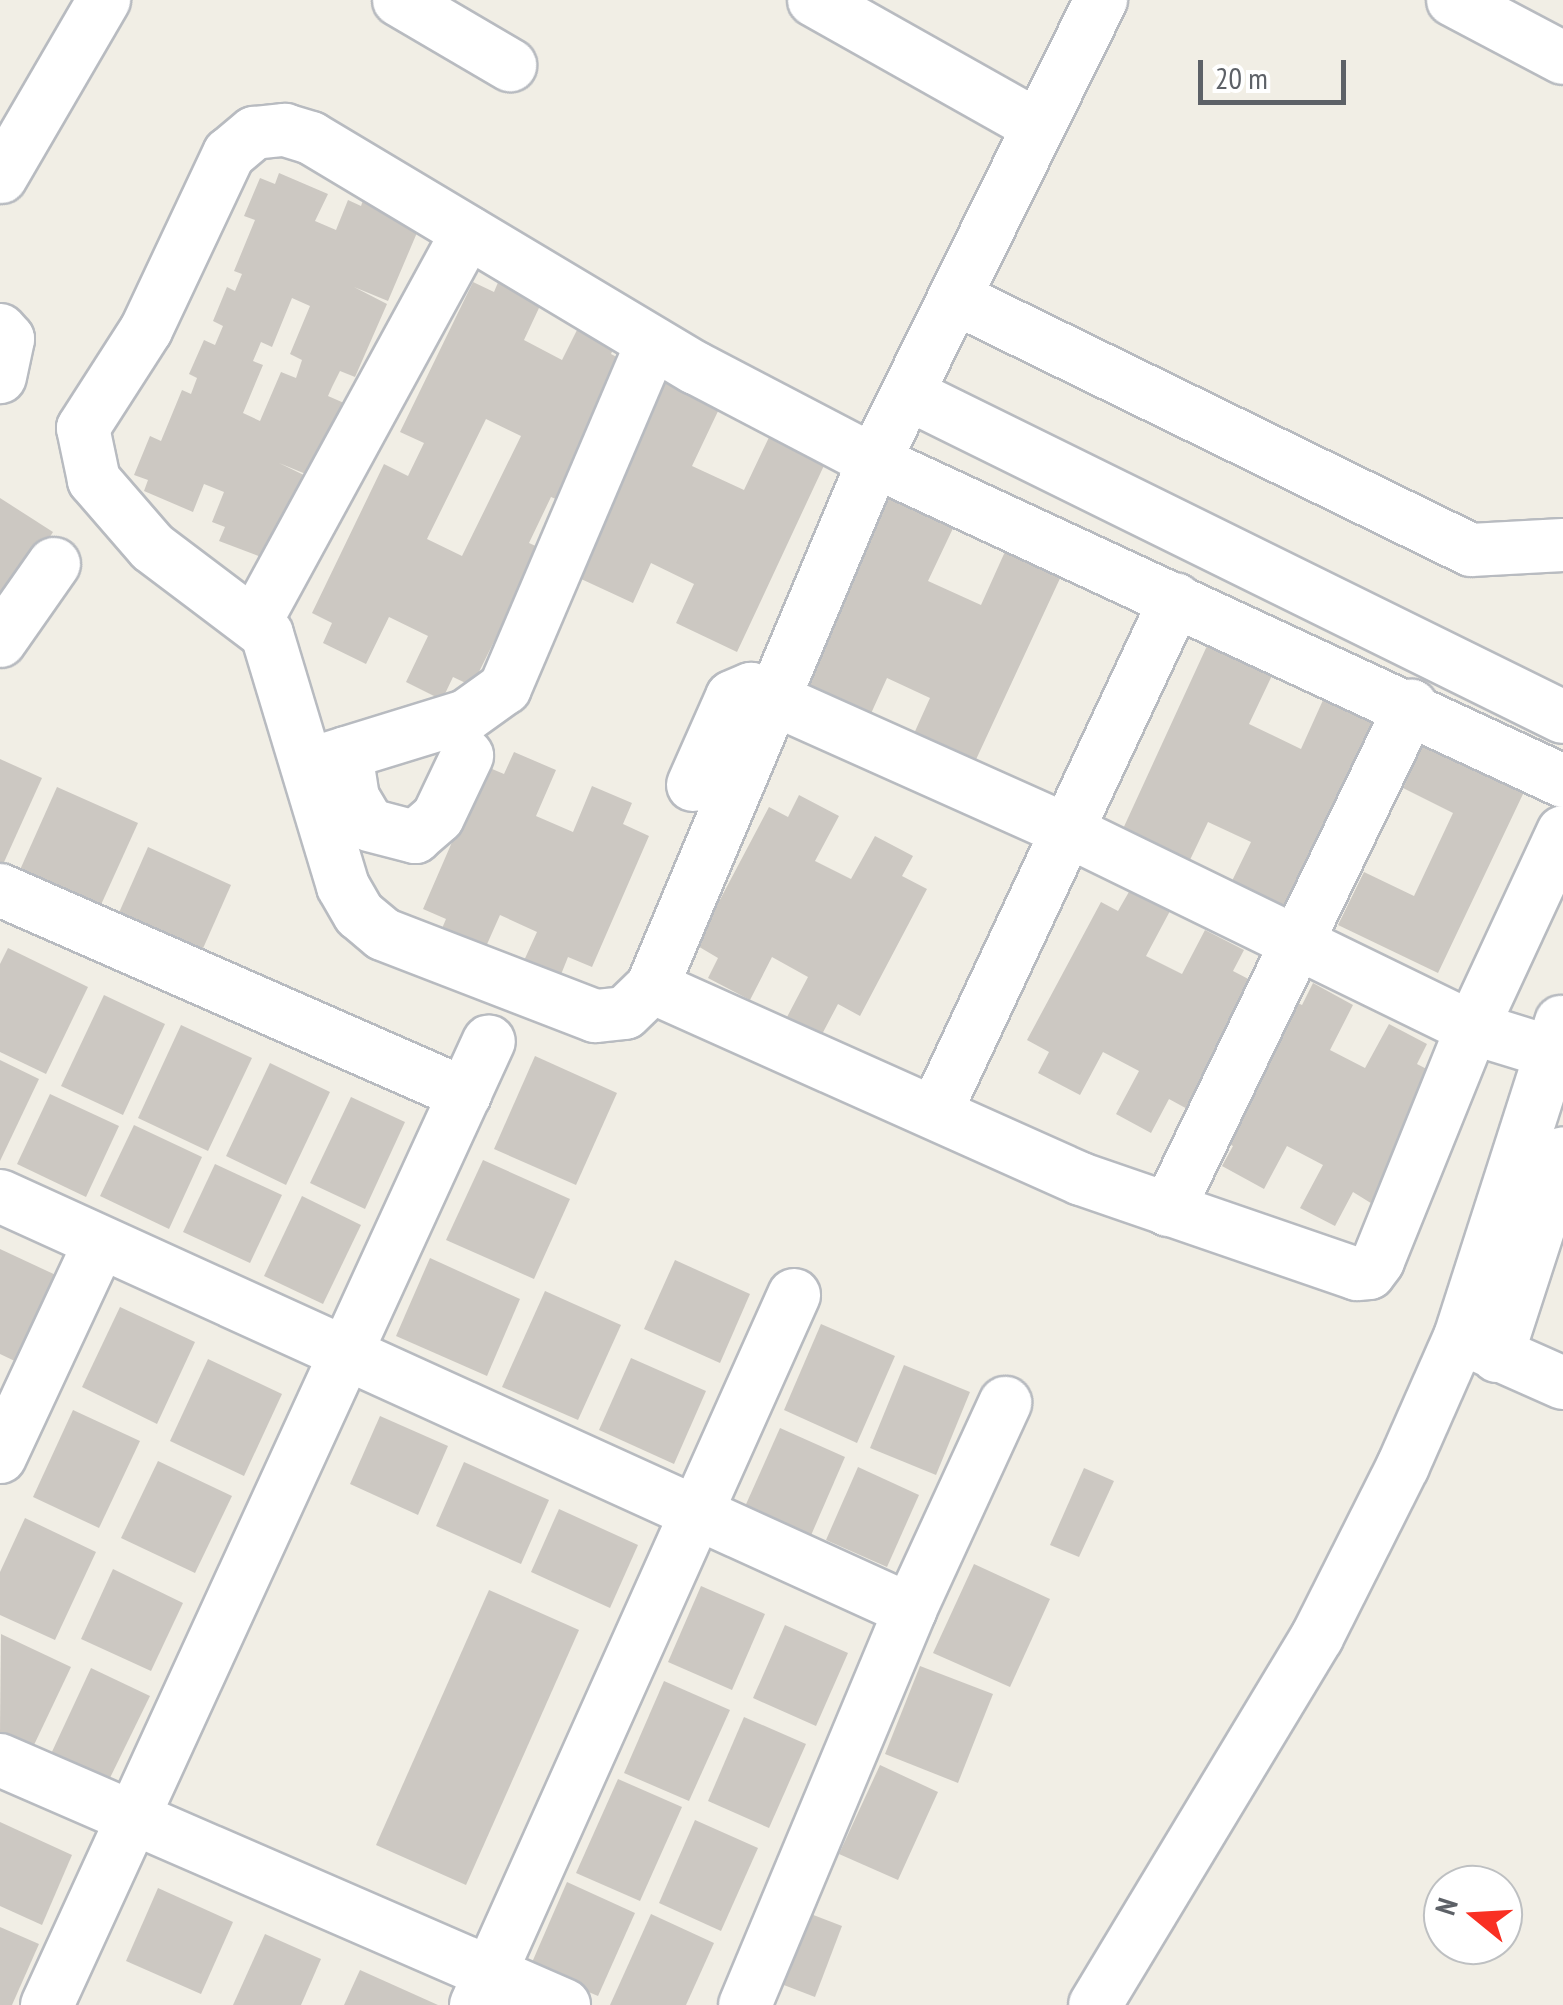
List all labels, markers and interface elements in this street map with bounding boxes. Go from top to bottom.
scale bar [1203,40,1350,102]
text: 20 m [1215,58,1268,97]
north arrow [1423,1865,1523,1965]
text: N [1426,1893,1466,1919]

